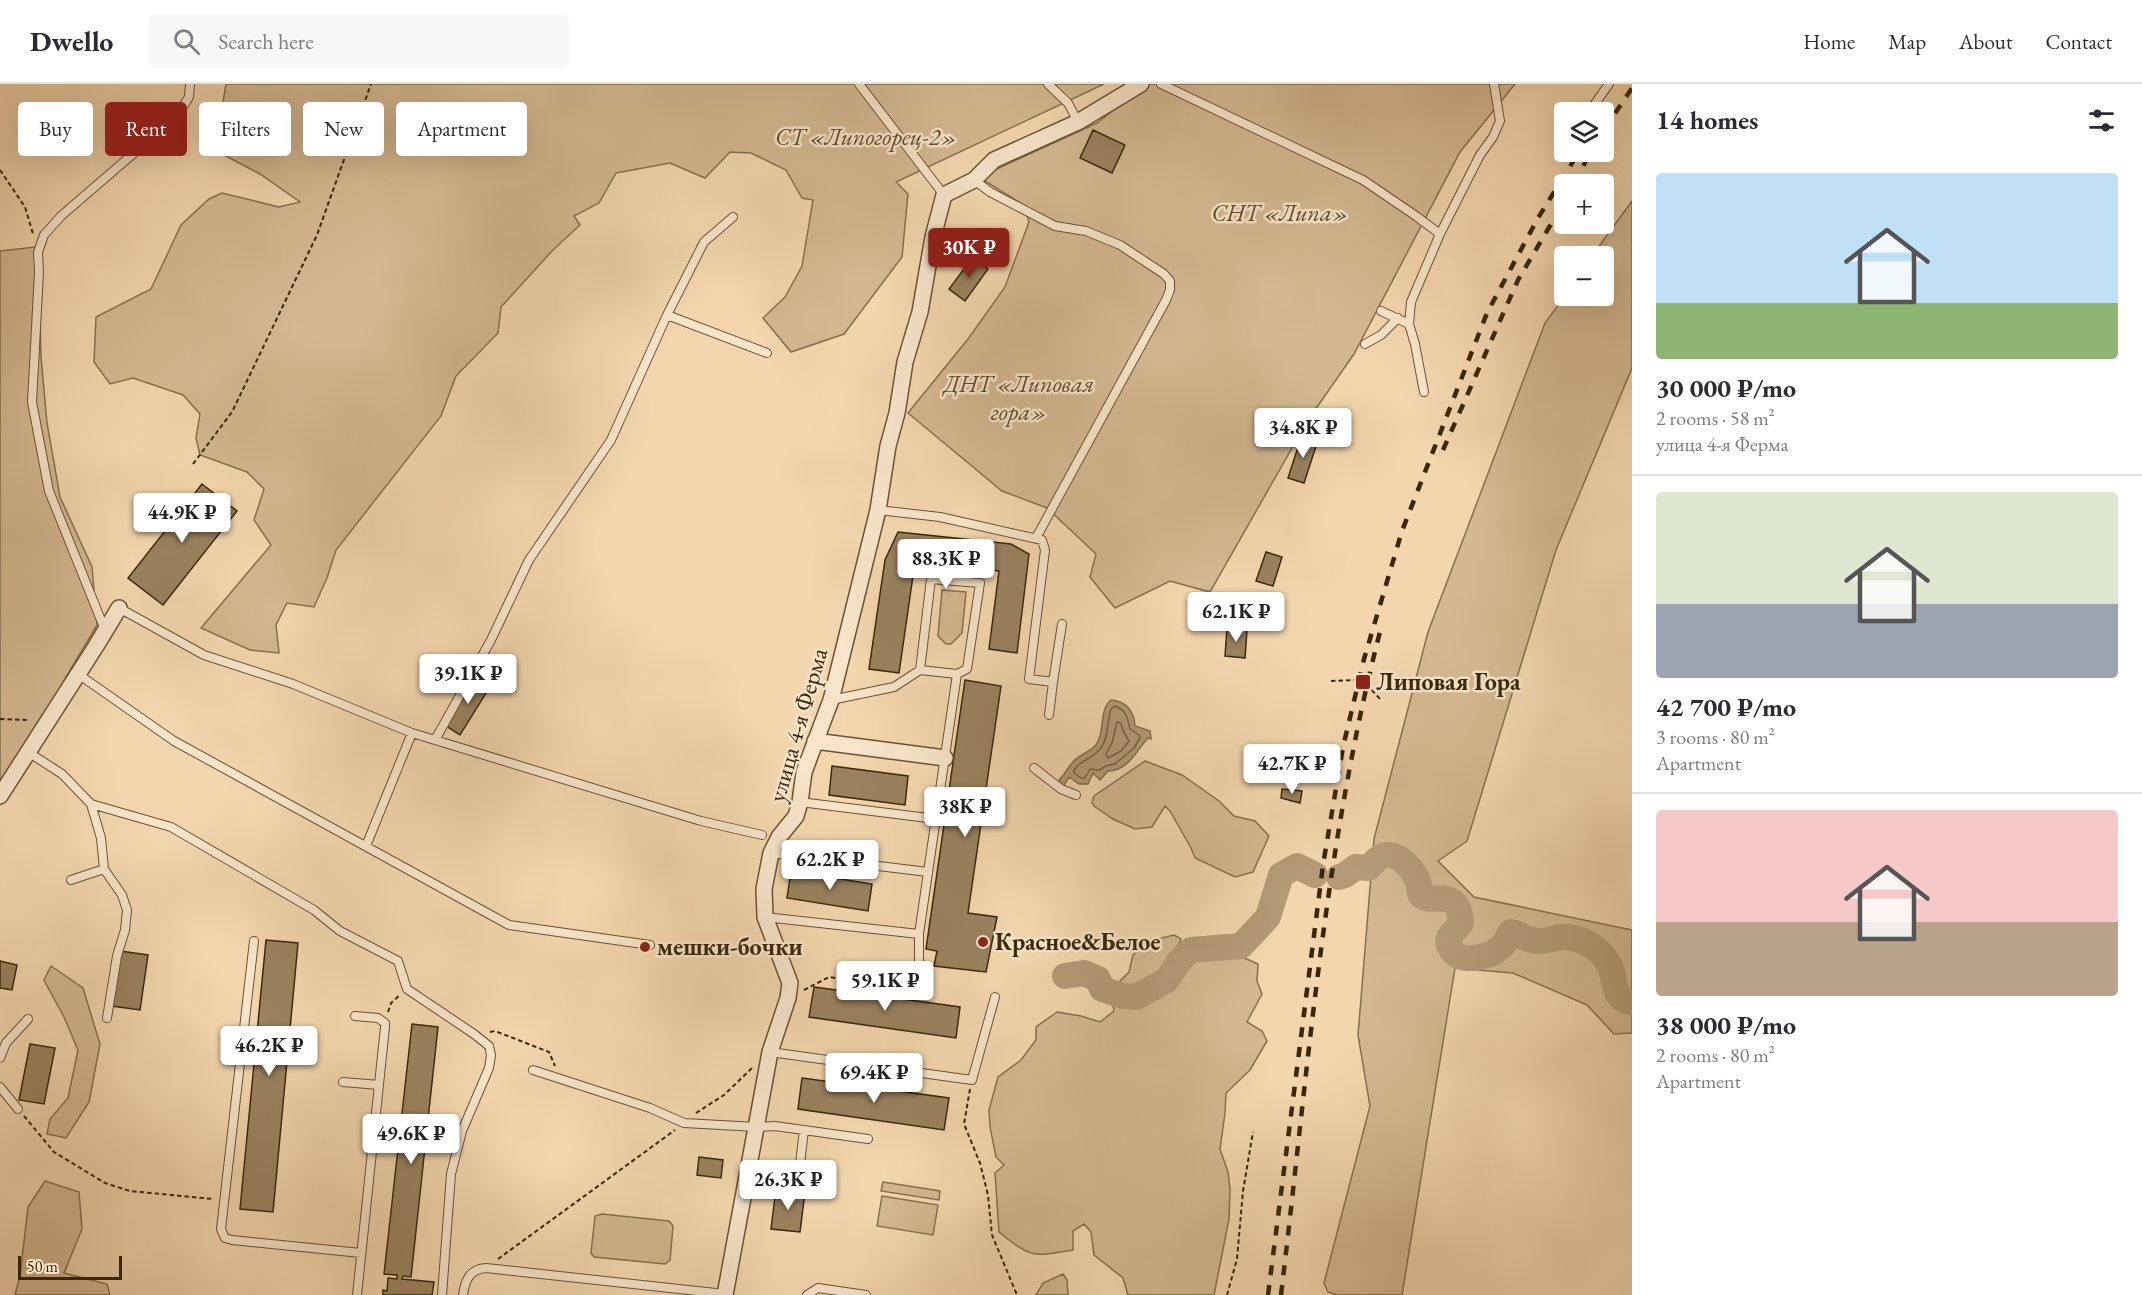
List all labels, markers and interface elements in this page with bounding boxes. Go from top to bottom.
search box [149,14,569,68]
text: Dwello [30,23,113,59]
icon: search [170,25,203,58]
text: Search here [218,27,314,56]
text: Home [1803,28,1855,55]
text: Map [1888,28,1926,55]
text: About [1959,28,2012,55]
text: Contact [2045,28,2112,55]
chip: Buy [18,102,93,156]
chip: Rent [105,102,187,156]
chip: Filters [199,102,291,156]
chip: New [303,102,384,156]
chip: Apartment [396,102,527,156]
map controls [1554,102,1614,306]
button: layers [1554,102,1614,162]
text: 14 homes [1656,103,1758,137]
icon: filters [2085,104,2118,137]
park label: СТ «Липогорец-2» [775,121,957,152]
button: + [1554,174,1614,234]
park label: СНТ «Липа» [1211,197,1349,228]
icon: home [1833,212,1941,320]
pin: 30K ₽ [927,228,1011,279]
text: 30K ₽ [942,234,996,260]
button: − [1554,246,1614,306]
park label: ДНТ «Липовая гора» [942,368,1094,427]
text: 30 000 ₽/mo [1656,371,1796,405]
text: 2 rooms · 58 m² [1656,405,1775,431]
pin: 34.8K ₽ [1248,408,1358,459]
text: 34.8K ₽ [1269,414,1337,440]
text: улица 4-я Ферма [1656,431,1788,457]
pin: 44.9K ₽ [127,493,237,544]
text: 44.9K ₽ [148,499,216,525]
icon: home [1833,531,1941,639]
pin: 88.3K ₽ [891,539,1001,590]
text: 88.3K ₽ [912,545,980,571]
pin: 62.1K ₽ [1181,592,1291,643]
text: 62.1K ₽ [1202,598,1270,624]
street label: улица 4-я Ферма [761,644,834,806]
pin: 39.1K ₽ [413,654,523,705]
text: 39.1K ₽ [434,660,502,686]
place label: Липовая Гора [1376,666,1521,697]
marker: Липовая Гора [1354,673,1372,691]
text: 42 700 ₽/mo [1656,690,1796,724]
text: 3 rooms · 80 m² [1656,724,1775,750]
pin: 42.7K ₽ [1237,744,1347,795]
text: 42.7K ₽ [1258,750,1326,776]
text: Apartment [1656,750,1741,776]
pin: 38K ₽ [923,787,1007,838]
text: 38K ₽ [938,793,992,819]
pin: 62.2K ₽ [775,840,885,891]
text: 62.2K ₽ [796,846,864,872]
icon: home [1833,849,1941,957]
place label: Красное&Белое [995,926,1160,957]
place label: мешки-бочки [657,931,803,962]
marker: Красное&Белое [976,935,990,949]
marker: мешки-бочки [638,940,652,954]
pin: 59.1K ₽ [830,961,940,1012]
text: 59.1K ₽ [851,967,919,993]
text: 38 000 ₽/mo [1656,1008,1796,1042]
pin: 46.2K ₽ [214,1026,324,1077]
text: 46.2K ₽ [235,1032,303,1058]
text: 2 rooms · 80 m² [1656,1042,1775,1068]
pin: 69.4K ₽ [819,1053,929,1104]
text: 69.4K ₽ [840,1059,908,1085]
text: Apartment [1656,1068,1741,1094]
pin: 49.6K ₽ [356,1114,466,1165]
text: 49.6K ₽ [377,1120,445,1146]
pin: 26.3K ₽ [733,1160,843,1211]
text: 26.3K ₽ [754,1166,822,1192]
scale bar [18,1253,122,1280]
text: 50 m [27,1256,58,1277]

